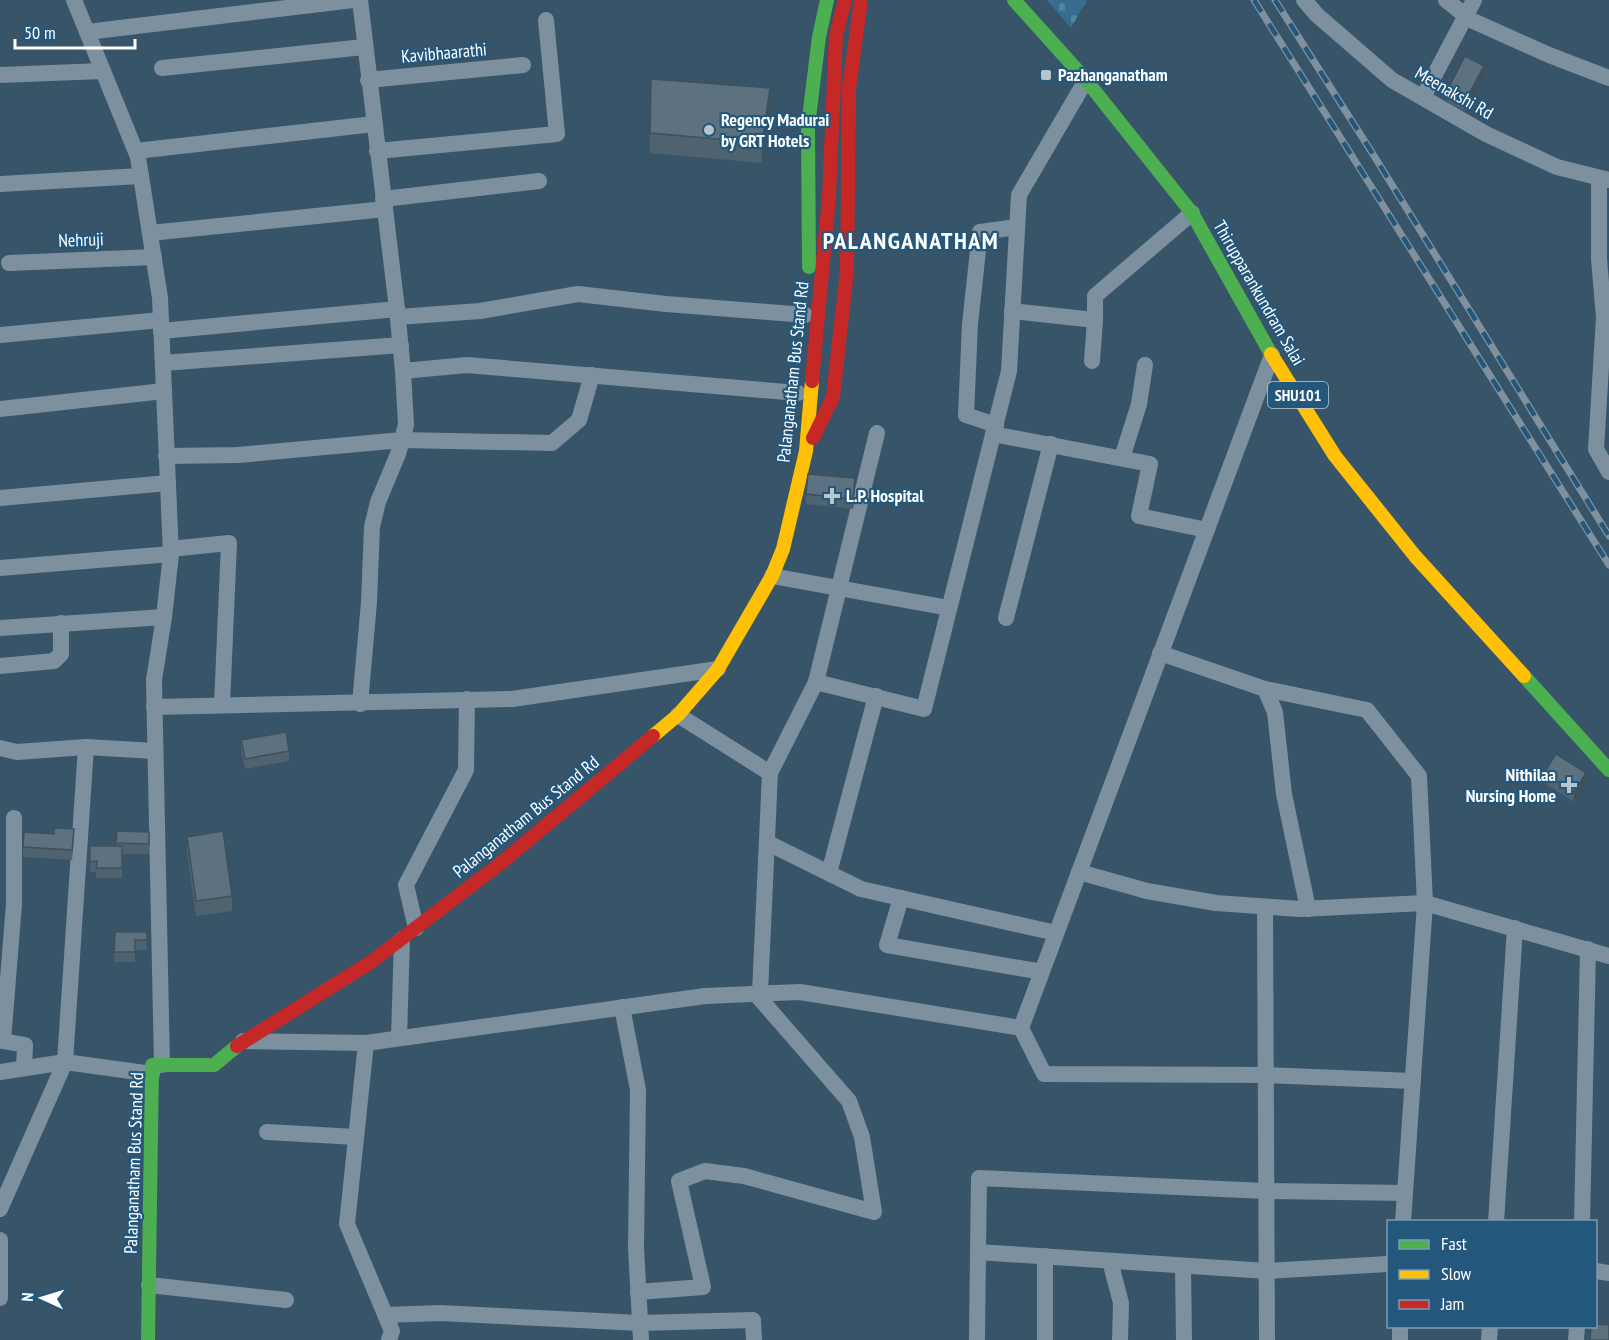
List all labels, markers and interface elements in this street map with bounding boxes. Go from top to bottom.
scale bar [15,12,135,50]
text: 50 m [24,21,56,44]
street label: Kavibhaarathi [400,37,488,68]
street label: Meenakshi Rd [1411,61,1497,124]
place label: Pazhanganatham [1058,63,1168,86]
marker: Pazhanganatham [1039,68,1053,82]
place label: Regency Madurai by GRT Hotels [721,108,829,152]
marker: Regency Madurai by GRT Hotels [702,123,716,137]
street label: Thirupparankundram Salai [1209,216,1310,369]
district label: PALANGANATHAM [823,225,999,256]
street label: Nehruji [58,227,104,252]
street label: Palanganatham Bus Stand Rd [772,280,813,464]
road number: SHU101 [1268,382,1328,408]
place label: L.P. Hospital [846,484,924,507]
marker: L.P. Hospital [823,487,841,505]
street label: Palanganatham Bus Stand Rd [448,750,604,883]
place label: Nithilaa Nursing Home [1466,763,1556,807]
marker: Nithilaa Nursing Home [1560,776,1578,794]
street label: Palanganatham Bus Stand Rd [119,1072,148,1254]
legend [1387,1220,1597,1328]
text: Fast [1441,1232,1467,1255]
text: Slow [1441,1262,1472,1285]
north arrow [12,1268,72,1328]
text: N [17,1292,37,1302]
text: Jam [1440,1292,1464,1315]

